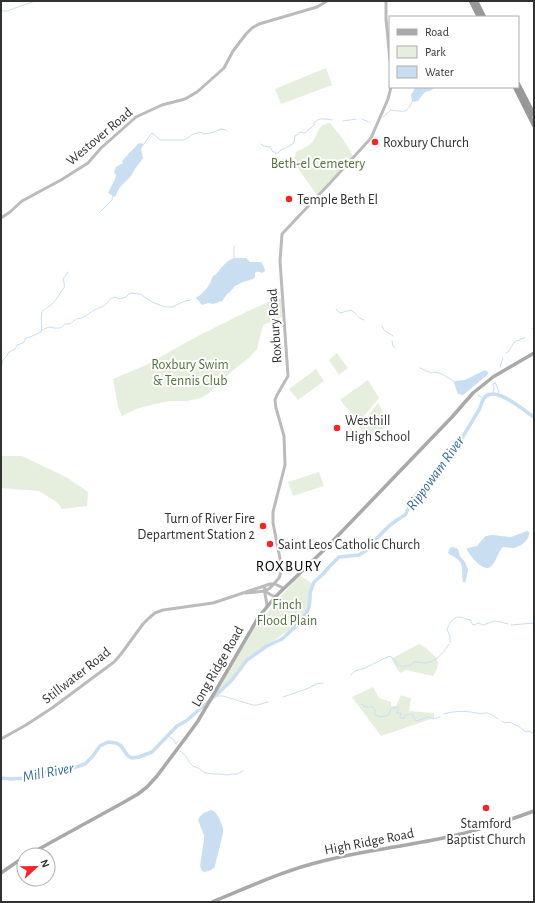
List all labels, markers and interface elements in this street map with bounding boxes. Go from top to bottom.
legend [389,16,519,88]
text: Road [425,26,449,38]
text: Park [425,46,446,58]
text: Water [425,66,454,78]
street label: Westover Road [64,105,135,168]
place label: Roxbury Church [383,136,469,150]
marker: Roxbury Church [370,137,380,147]
park label: Beth-el Cemetery [271,157,365,171]
place label: Temple Beth El [297,193,378,207]
marker: Temple Beth El [284,194,294,204]
street label: Roxbury Road [265,288,285,364]
park label: Roxbury Swim & Tennis Club [151,358,229,388]
place label: Westhill High School [345,414,411,444]
marker: Westhill High School [332,423,342,433]
water label: Rippowam River [404,433,468,513]
place label: Turn of River Fire Department Station 2 [137,512,255,542]
marker: Turn of River Fire Department Station 2 [258,521,268,531]
place label: Saint Leos Catholic Church [278,538,420,552]
marker: Saint Leos Catholic Church [265,539,275,549]
district label: ROXBURY [256,559,322,574]
park label: Finch Flood Plain [257,598,317,628]
street label: Long Ridge Road [189,624,247,709]
street label: Stillwater Road [40,645,113,707]
water label: Mill River [21,760,76,785]
marker: Stamford Baptist Church [481,803,491,813]
place label: Stamford Baptist Church [446,817,526,847]
street label: High Ridge Road [323,826,415,858]
north arrow [16,847,56,887]
text: N [38,858,51,869]

